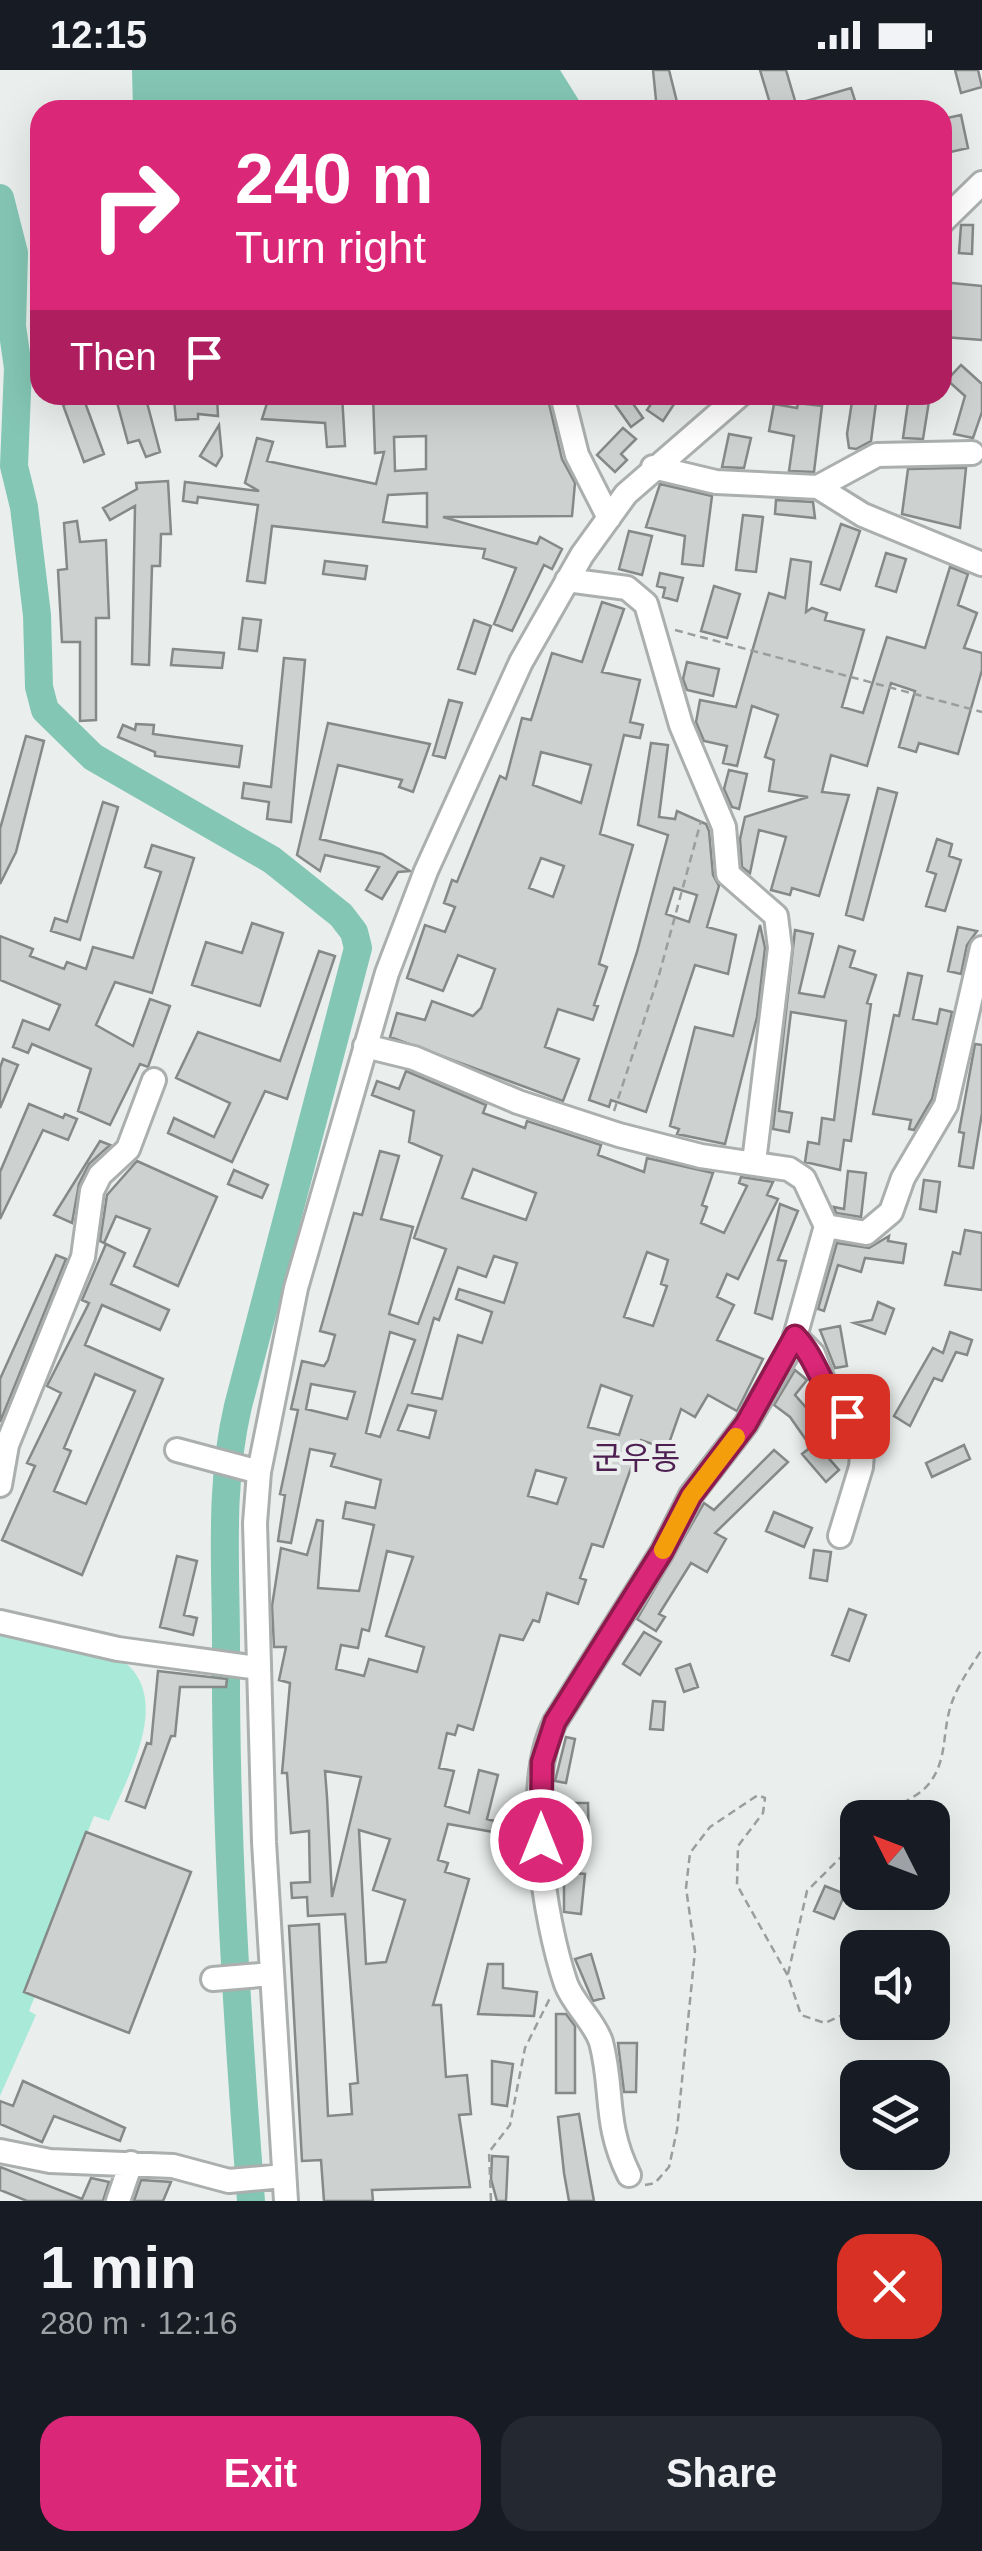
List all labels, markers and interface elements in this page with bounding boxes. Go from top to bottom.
text: 12:15 [50,14,147,56]
icon: right [70,140,200,270]
text: 240 m [235,140,433,218]
text: Turn right [235,222,426,273]
icon: arrive [177,330,232,385]
text: Then [70,336,157,378]
pin [805,1374,890,1459]
icon: arrive [820,1389,875,1444]
district label: 군우동 [592,1440,680,1476]
position arrow [489,1788,593,1892]
north arrow [840,1800,950,1910]
map controls [840,1800,950,2170]
button: sound [840,1930,950,2040]
button: layers [840,2060,950,2170]
text: 1 min [40,2234,197,2301]
button: close [837,2234,942,2339]
text: 280 m · 12:16 [40,2305,237,2341]
button: Exit [40,2416,481,2531]
button: Share [501,2416,942,2531]

